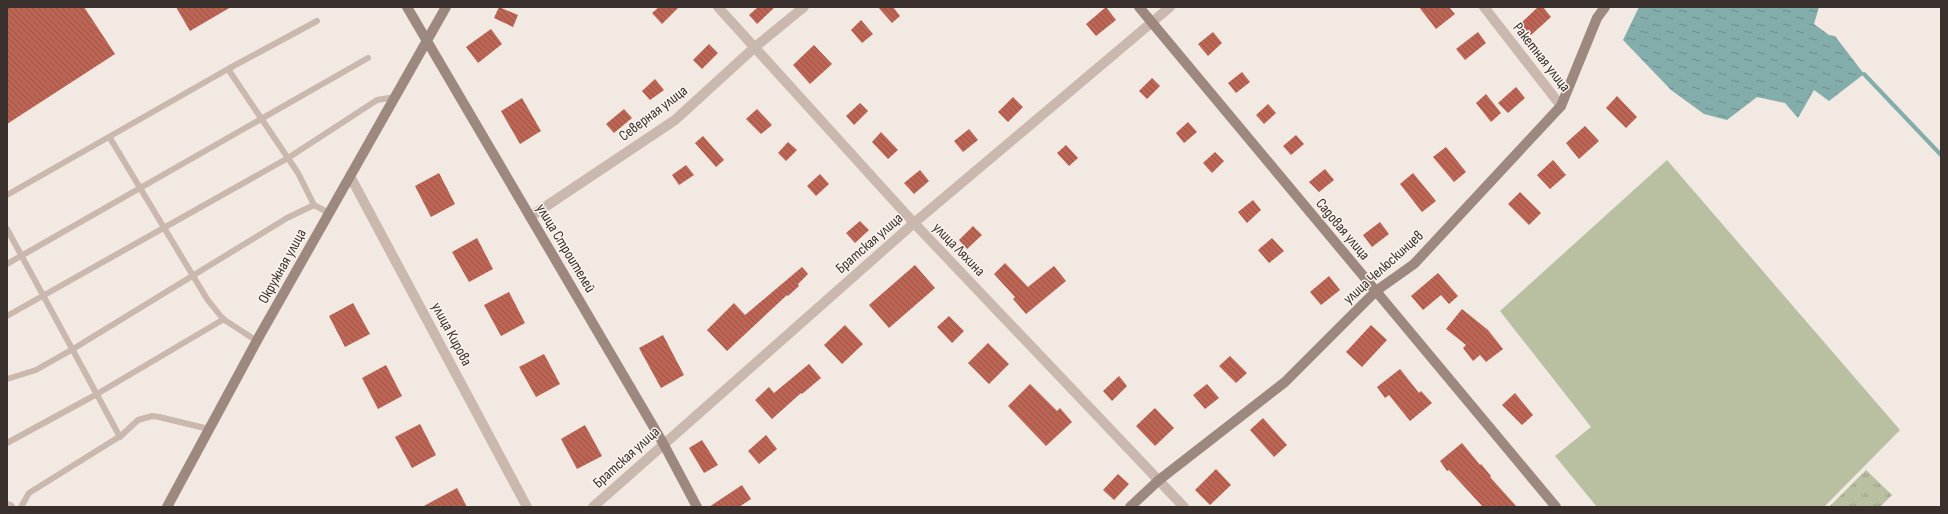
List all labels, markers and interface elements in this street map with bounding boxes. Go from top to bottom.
street label: Ракетная улица [1509,19,1575,96]
street label: Северная улица [615,81,692,145]
street label: Садовая улица [1311,195,1374,264]
street label: улица Строителей [532,200,600,296]
street label: Братская улица [832,209,907,278]
street label: улица Ляхина [928,218,989,280]
street label: Окружная улица [254,225,311,307]
street label: улица Челюскинцев [1339,226,1427,308]
street label: улица Кирова [427,299,476,369]
street label: Братская улица [589,422,664,492]

